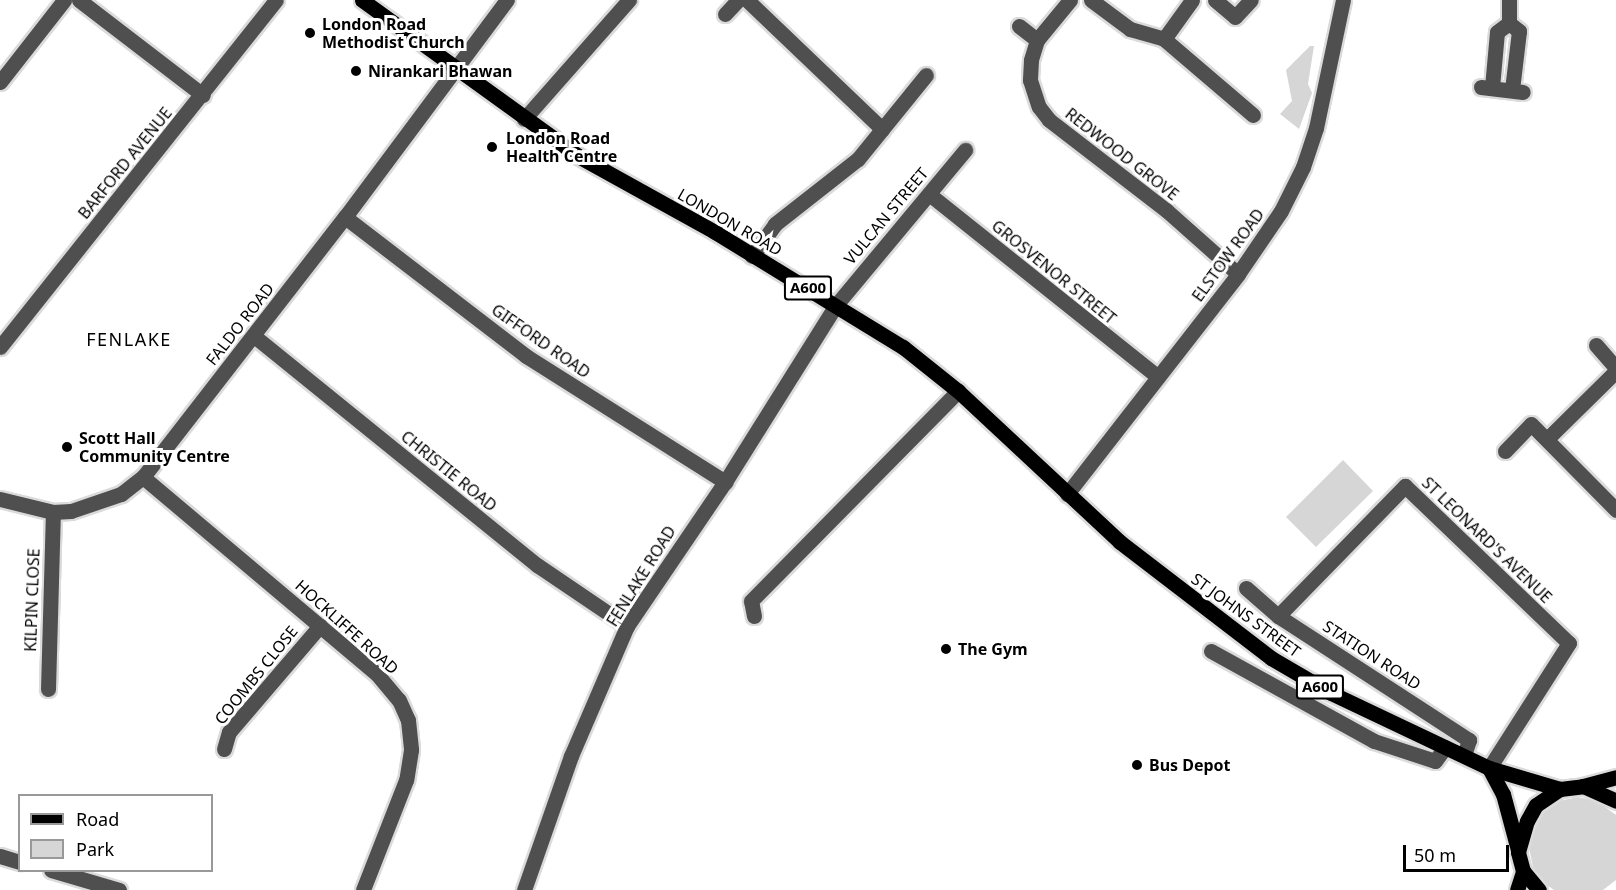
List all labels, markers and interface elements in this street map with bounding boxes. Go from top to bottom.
place label: London Road Methodist Church [322,14,465,52]
marker: London Road Methodist Church [303,26,317,40]
place label: Nirankari Bhawan [368,61,513,81]
marker: Nirankari Bhawan [349,64,363,78]
street label: BARFORD AVENUE [74,103,176,223]
street label: REDWOOD GROVE [1062,104,1182,204]
place label: London Road Health Centre [506,128,617,166]
marker: London Road Health Centre [483,138,501,156]
street label: VULCAN STREET [840,164,932,268]
street label: LONDON ROAD [674,184,786,260]
street label: ELSTOW ROAD [1188,205,1268,305]
street label: GROSVENOR STREET [988,216,1120,328]
road number: A600 [782,276,834,300]
street label: FALDO ROAD [202,279,278,369]
street label: GIFFORD ROAD [488,300,594,382]
district label: FENLAKE [86,328,172,350]
street label: CHRISTIE ROAD [397,427,501,515]
place label: Scott Hall Community Centre [79,428,230,466]
marker: Scott Hall Community Centre [60,440,74,454]
street label: ST LEONARD'S AVENUE [1418,473,1556,607]
street label: FENLAKE ROAD [602,522,680,630]
street label: KILPIN CLOSE [21,548,43,652]
street label: ST JOHNS STREET [1188,569,1304,661]
street label: HOCKLIFFE ROAD [292,576,402,678]
street label: STATION ROAD [1319,616,1425,694]
street label: COOMBS CLOSE [210,622,302,728]
place label: The Gym [958,639,1028,659]
marker: The Gym [939,642,953,656]
road number: A600 [1294,675,1346,699]
place label: Bus Depot [1149,755,1231,775]
marker: Bus Depot [1130,758,1144,772]
legend [18,794,213,872]
text: Road [76,807,119,831]
scale bar [1406,833,1512,871]
text: Park [76,837,114,861]
text: 50 m [1414,843,1456,867]

